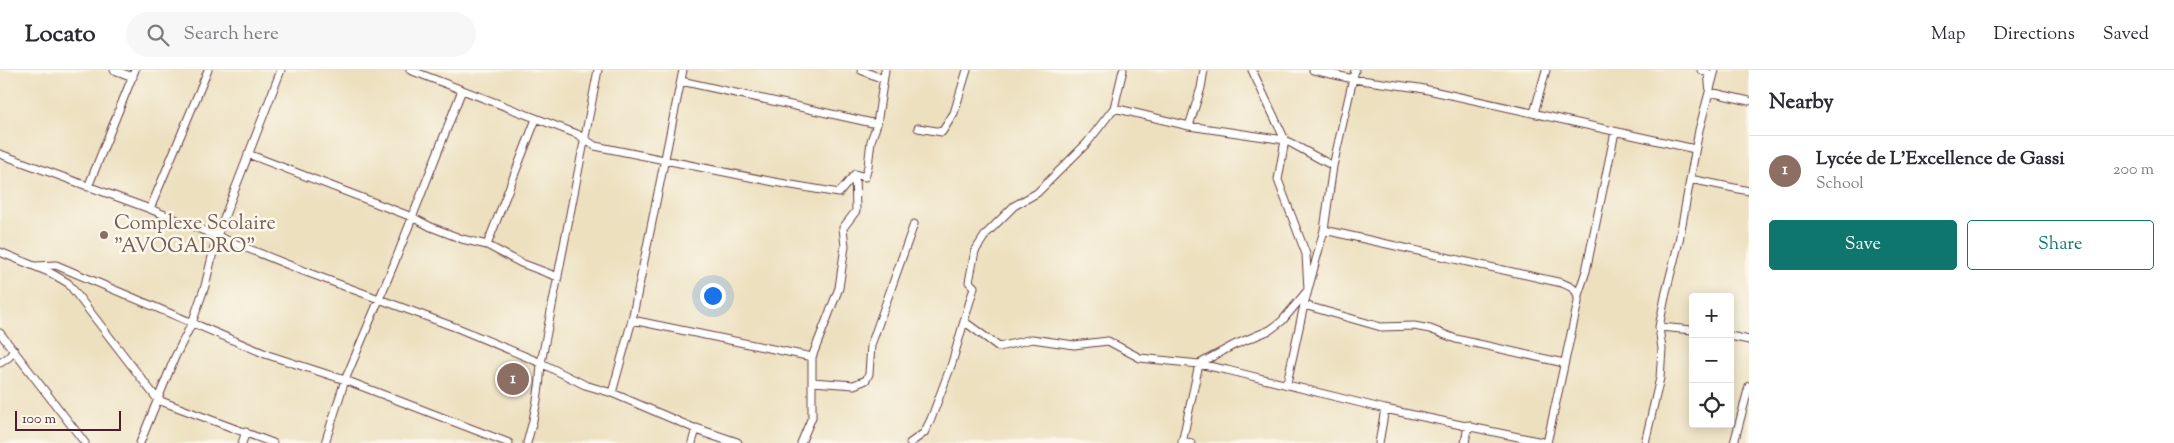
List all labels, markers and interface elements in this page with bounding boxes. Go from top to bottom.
search box [126,12,476,57]
text: Locato [25,18,96,52]
icon: search [144,21,172,49]
text: Search here [184,21,279,48]
text: Map [1931,22,1966,48]
text: Directions [1994,22,2075,48]
text: Saved [2103,22,2149,48]
text: Nearby [1769,88,1834,118]
text: Lycée de L'Excellence de Gassi [1816,146,2065,173]
text: 1 [1782,159,1788,182]
text: 200 m [2113,159,2154,182]
text: School [1816,173,1864,196]
place label: Complexe Scolaire "AVOGADRO" [114,210,276,262]
button: Save [1769,220,1957,270]
button: Share [1967,220,2154,270]
marker: Complexe Scolaire "AVOGADRO" [98,229,110,241]
your location [700,283,726,309]
map controls [1689,293,1734,428]
button: + [1689,293,1734,338]
button: − [1689,338,1734,383]
pin: 1 [497,360,529,398]
button: locate [1689,383,1734,428]
scale bar [15,408,121,431]
text: 100 m [22,410,56,430]

